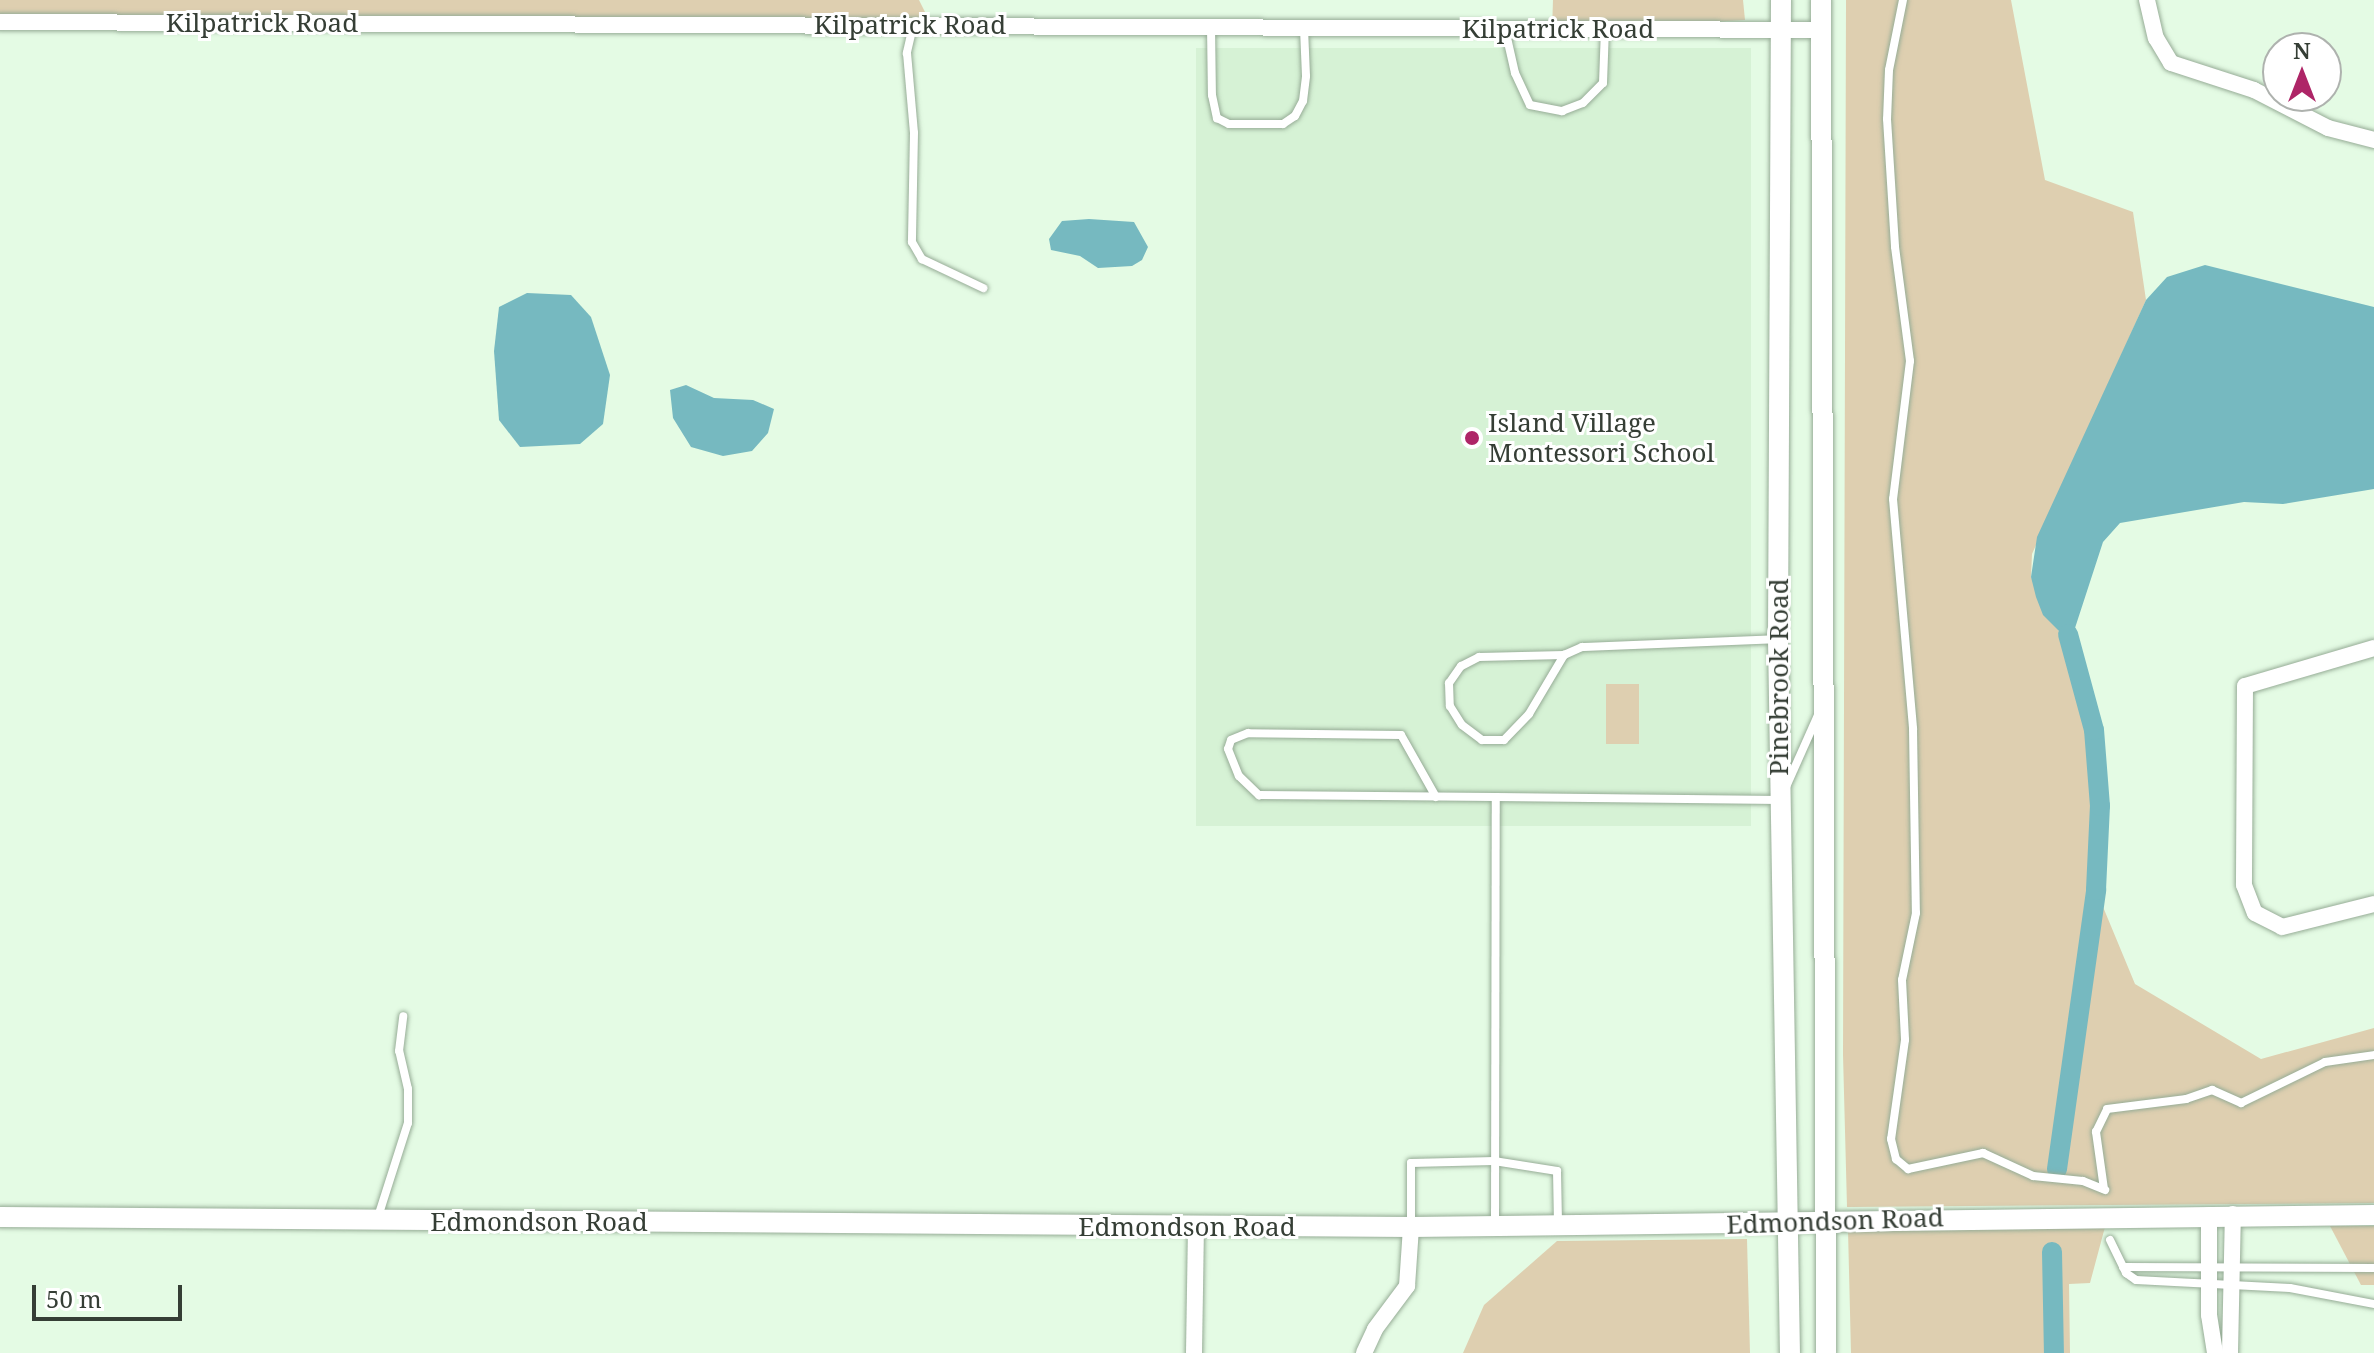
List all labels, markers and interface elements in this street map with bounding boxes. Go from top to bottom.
street label: Kilpatrick Road [166,7,358,39]
street label: Kilpatrick Road [814,9,1006,41]
street label: Kilpatrick Road [1462,13,1654,45]
north arrow [2262,32,2342,112]
text: N [2293,35,2311,65]
place label: Island Village Montessori School [1488,407,1715,468]
marker: Island Village Montessori School [1463,429,1481,447]
street label: Pinebrook Road [1763,578,1795,776]
street label: Edmondson Road [1726,1202,1944,1240]
street label: Edmondson Road [430,1206,648,1238]
street label: Edmondson Road [1078,1211,1296,1243]
scale bar [36,1269,186,1319]
text: 50 m [46,1282,102,1315]

